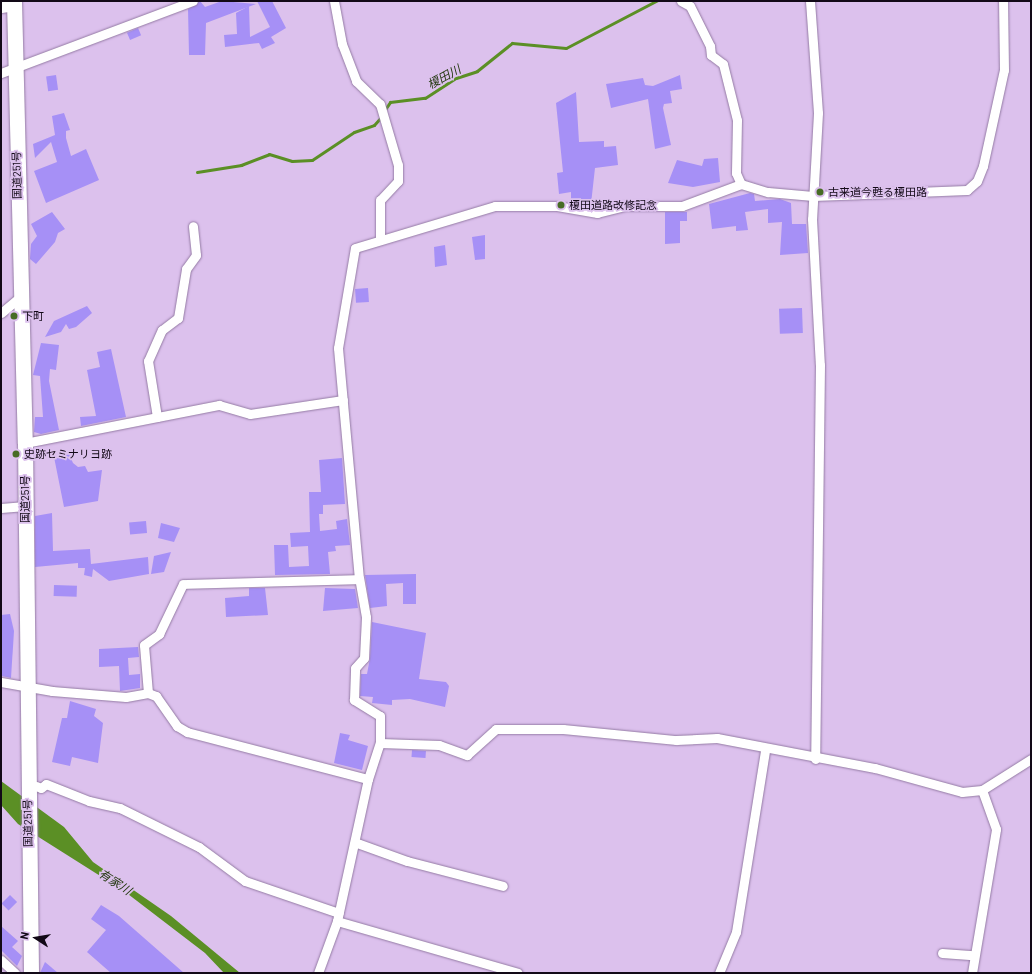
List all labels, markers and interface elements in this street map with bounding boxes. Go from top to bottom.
water label: 榎田川 [425,62,463,92]
street label: 国道251号 [10,151,24,199]
place label: 古来道今甦る榎田路 [828,185,927,199]
marker: 古来道今甦る榎田路 [815,187,825,197]
place label: 榎田道路改修記念 [569,198,657,212]
marker: 榎田道路改修記念 [556,200,566,210]
place label: 下町 [22,309,44,323]
marker: 下町 [9,311,19,321]
place label: 史跡セミナリヨ跡 [24,447,112,461]
marker: 史跡セミナリヨ跡 [11,449,21,459]
street label: 国道251号 [18,475,32,523]
street label: 国道251号 [21,799,35,847]
water label: 有家川 [96,866,134,898]
north arrow [16,918,56,958]
text: N [17,930,31,940]

